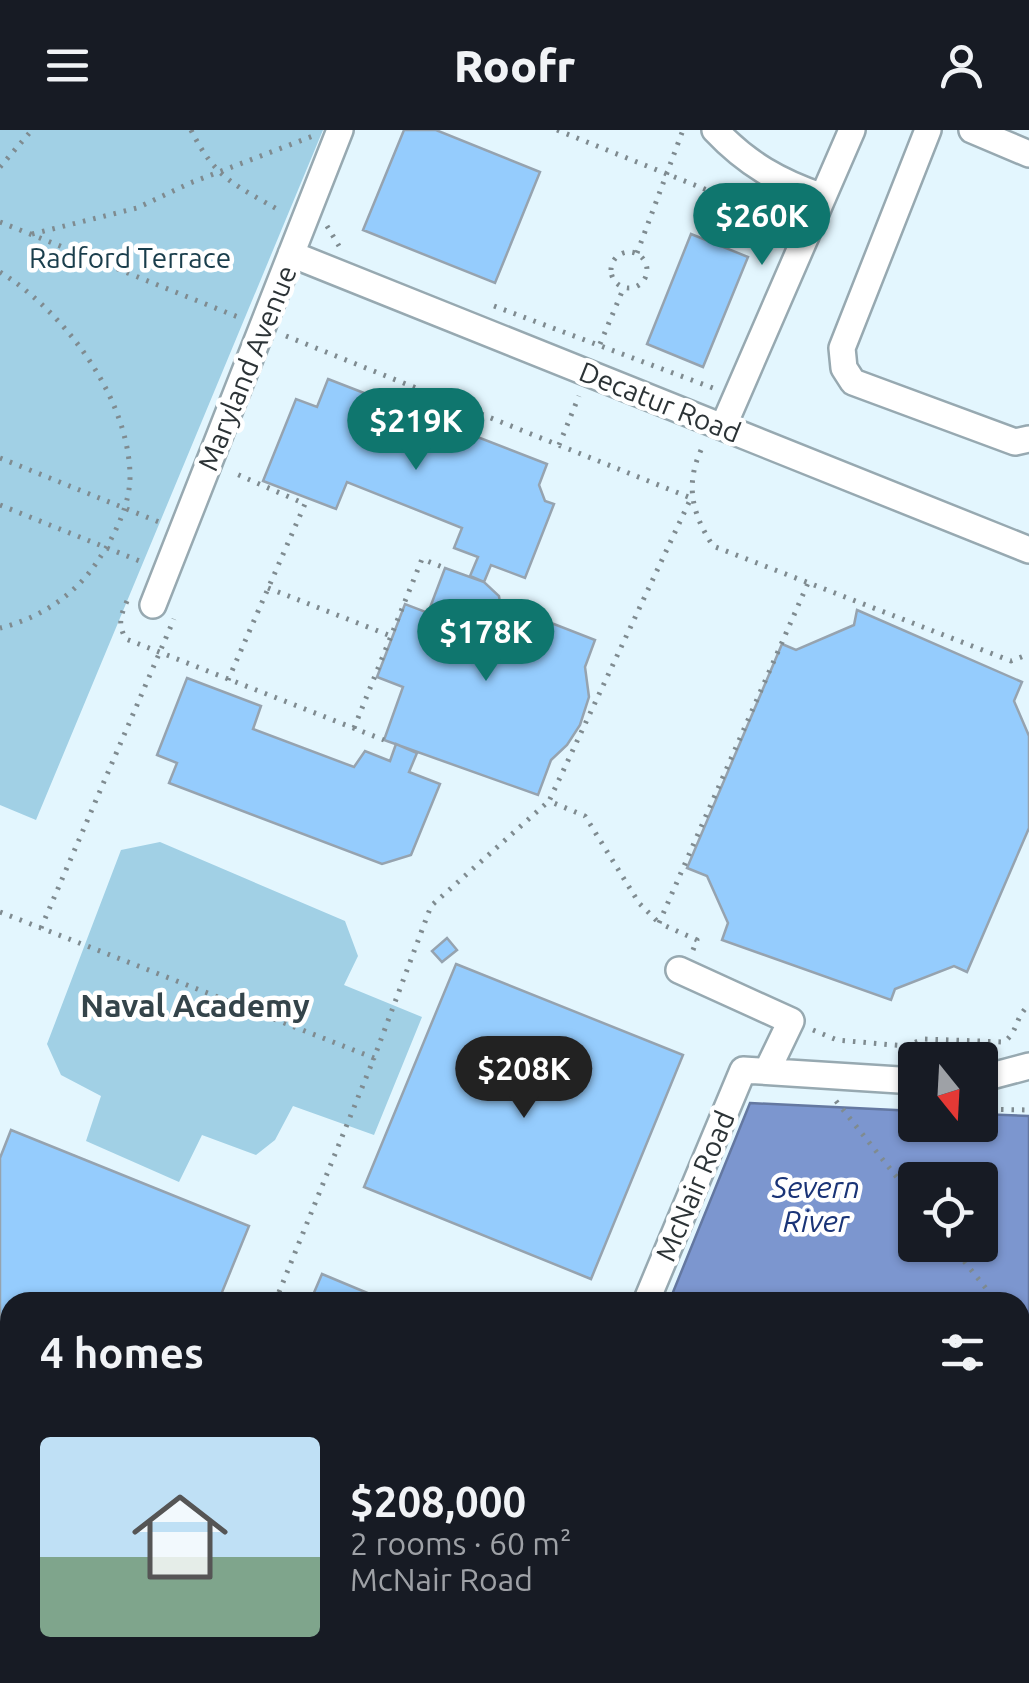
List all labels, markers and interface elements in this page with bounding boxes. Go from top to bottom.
icon: menu [40,38,95,93]
icon: person [934,38,989,93]
text: Roofr [454,40,575,91]
pin: $260K [692,183,832,268]
text: $260K [715,197,809,233]
park label: Radford Terrace [29,242,231,273]
street label: Maryland Avenue [191,261,302,475]
street label: Decatur Road [575,355,745,448]
pin: $219K [346,388,486,473]
text: $219K [369,402,463,438]
pin: $178K [416,599,556,684]
text: $178K [439,613,533,649]
district label: Naval Academy [80,987,310,1023]
pin: $208K [454,1036,594,1121]
north arrow [898,1042,998,1142]
map controls [898,1042,998,1262]
text: $208K [477,1050,571,1086]
street label: McNair Road [649,1106,740,1266]
button: locate [898,1162,998,1262]
water label: Severn River [771,1170,860,1238]
icon: filters [935,1325,990,1380]
text: 4 homes [40,1329,204,1376]
icon: home [120,1477,240,1597]
text: $208,000 [350,1478,526,1525]
text: 2 rooms · 60 m² [350,1525,571,1561]
text: McNair Road [350,1561,533,1597]

